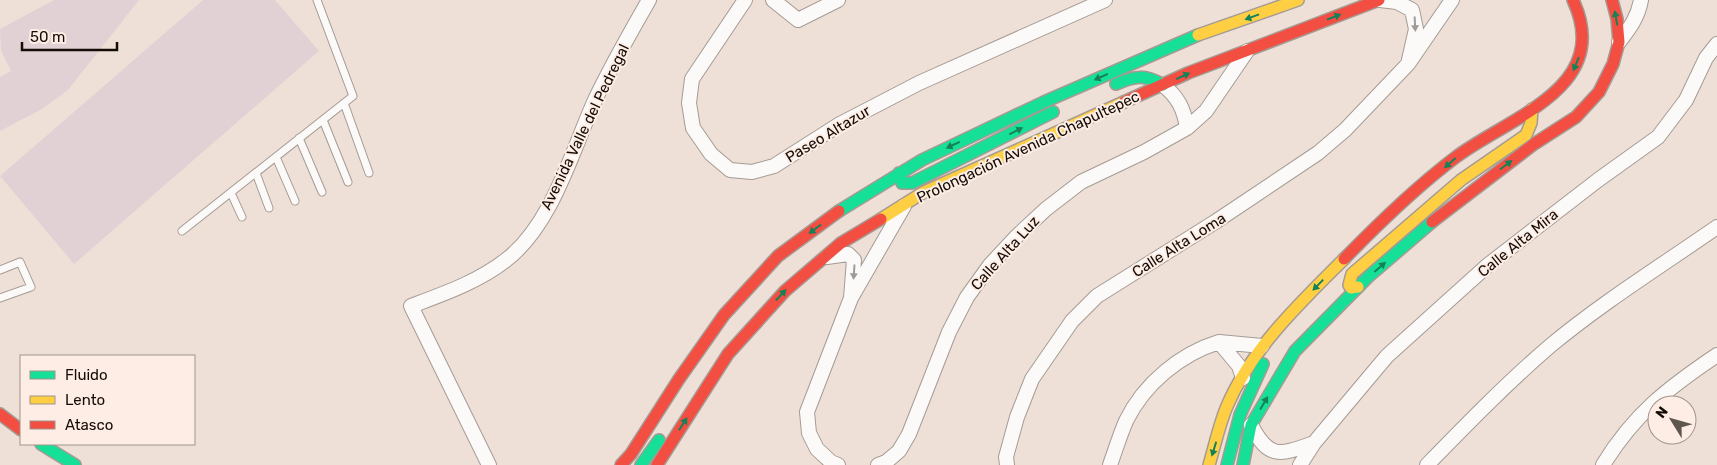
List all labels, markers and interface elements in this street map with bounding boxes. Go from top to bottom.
one-way arrow [1612,9,1620,25]
one-way arrow [1244,13,1259,21]
one-way arrow [1327,13,1341,21]
one-way arrow [1411,17,1419,33]
scale bar [22,20,118,52]
text: 50 m [30,28,65,46]
street label: Avenida Valle del Pedregal [537,41,633,213]
one-way arrow [1571,57,1579,71]
one-way arrow [1176,72,1190,80]
one-way arrow [1094,73,1108,81]
street label: Prolongación Avenida Chapultepec [914,87,1142,207]
street label: Paseo Altazur [782,101,874,166]
one-way arrow [1009,127,1023,135]
one-way arrow [946,140,961,149]
one-way arrow [1443,157,1456,168]
one-way arrow [1499,160,1513,170]
street label: Calle Alta Mira [1474,205,1562,281]
street label: Calle Alta Loma [1129,209,1229,281]
street label: Calle Alta Luz [967,212,1043,294]
one-way arrow [809,223,822,234]
one-way arrow [1374,262,1386,273]
one-way arrow [850,264,858,280]
one-way arrow [1312,279,1324,291]
one-way arrow [775,289,787,301]
legend [20,355,195,445]
text: Fluido [65,366,108,384]
text: Lento [65,391,105,409]
north arrow [1647,395,1697,445]
one-way arrow [1260,397,1269,410]
text: N [1652,403,1672,422]
text: Atasco [65,416,113,434]
one-way arrow [679,417,688,431]
one-way arrow [1210,442,1218,457]

